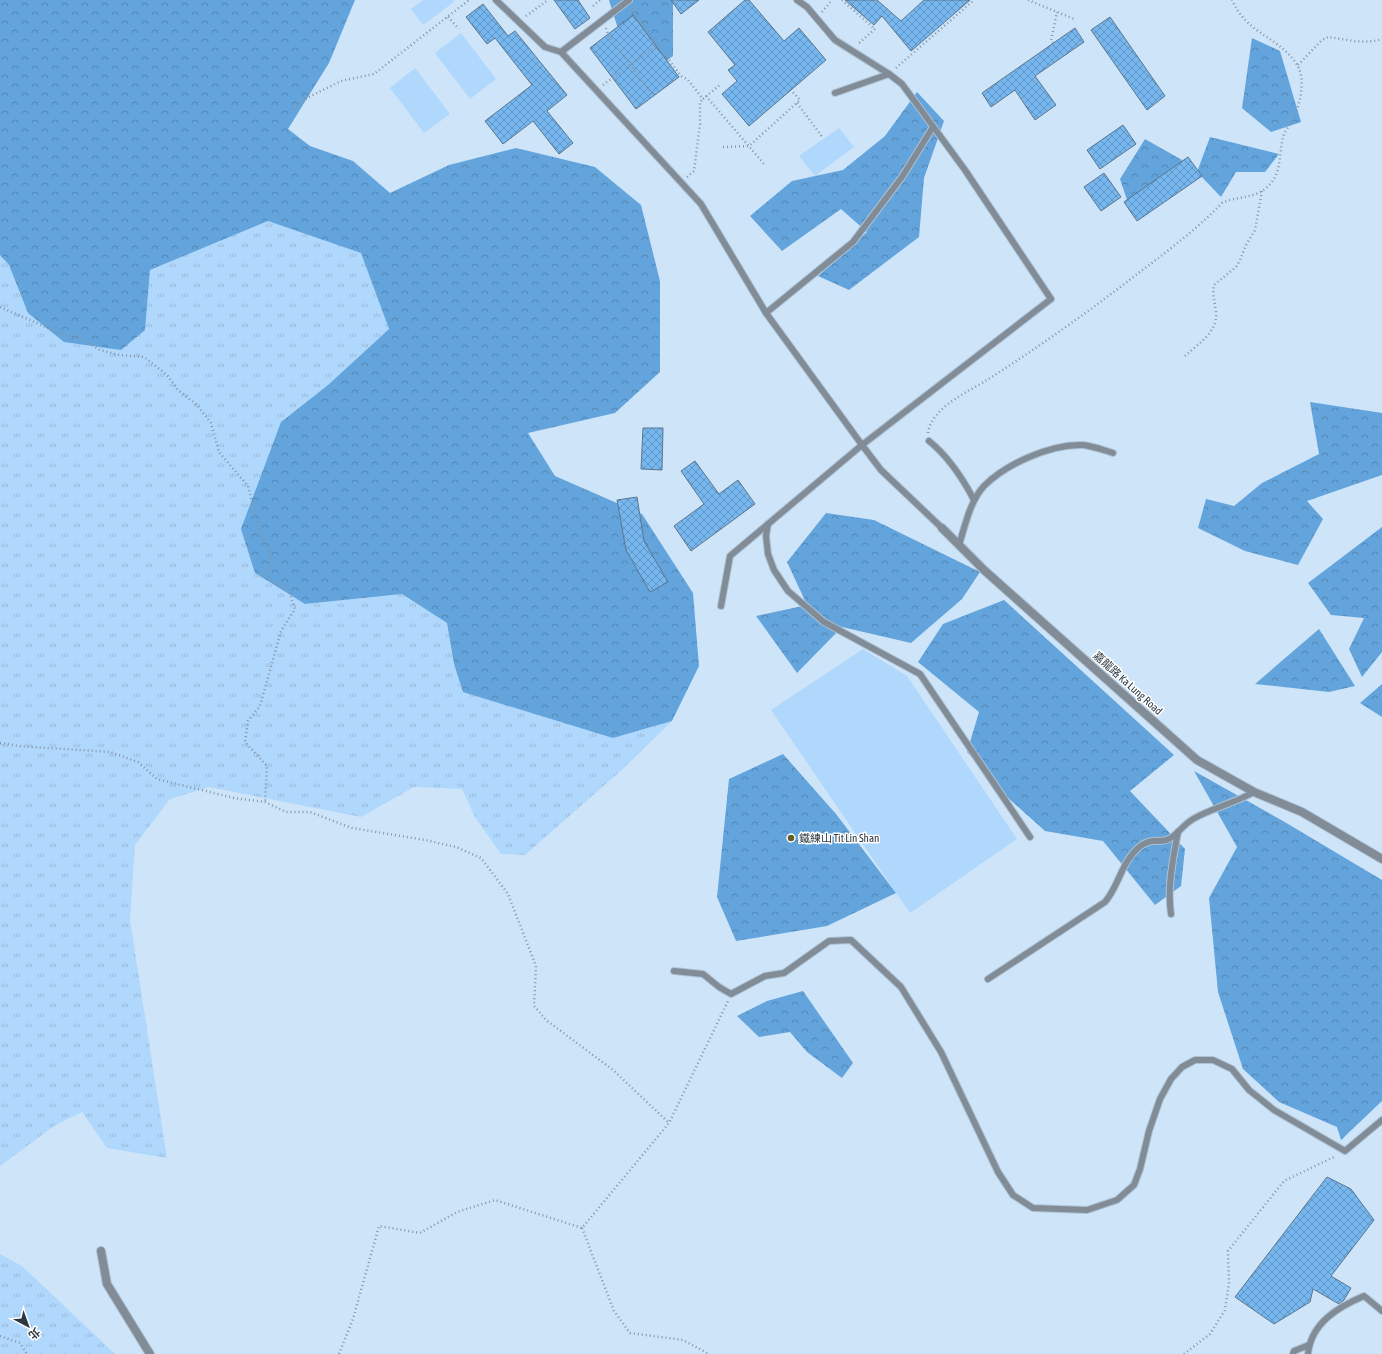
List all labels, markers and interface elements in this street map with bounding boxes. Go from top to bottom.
street label: 嘉龍路 Ka Lung Road [1091,649,1165,717]
place label: 鐵練山 Tit Lin Shan [799,832,879,844]
marker: 鐵練山 Tit Lin Shan [786,833,796,843]
north arrow [8,1306,48,1346]
text: 北 [26,1325,43,1342]

